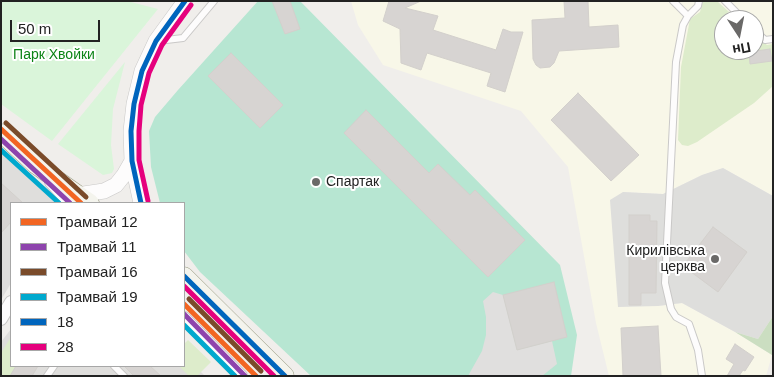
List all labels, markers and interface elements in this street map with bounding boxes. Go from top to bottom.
scale bar [12,10,102,42]
north arrow [714,10,764,60]
text: 50 m [18,20,51,37]
text: Пн [731,39,752,58]
park label: Парк Хвойки [13,47,95,63]
place label: Спартак [326,174,379,190]
marker: Спартак [310,176,322,188]
legend [10,202,185,367]
text: Трамвай 12 [57,213,138,230]
text: Трамвай 11 [57,238,137,255]
place label: Кирилівська церква [626,243,705,276]
marker: Кирилівська церква [709,253,721,265]
text: Трамвай 16 [57,263,138,280]
text: Трамвай 19 [57,288,138,305]
text: 18 [57,313,74,330]
text: 28 [57,338,74,355]

